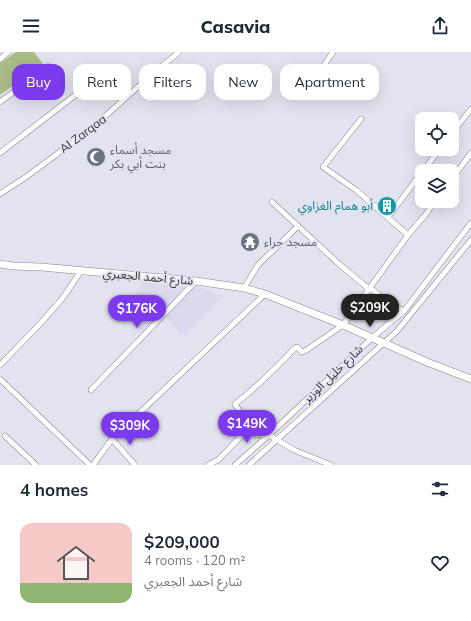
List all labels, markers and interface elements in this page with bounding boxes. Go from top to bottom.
icon: menu [20,15,42,37]
text: Casavia [201,15,270,38]
icon: share [429,15,451,37]
chip: Buy [12,64,65,100]
chip: Rent [73,64,131,100]
chip: Filters [139,64,206,100]
chip: New [214,64,272,100]
chip: Apartment [280,64,379,100]
street label: Al Zarqaa [56,111,109,156]
map controls [415,112,459,208]
button: locate [415,112,459,156]
place label: مسجد أسماء بنت أبي بكر [109,142,171,174]
mosque icon: مسجد أسماء بنت أبي بكر [85,146,107,168]
button: layers [415,164,459,208]
building icon: أبو همام الغزاوي [376,195,398,217]
place label: أبو همام الغزاوي [298,198,373,216]
temple icon: مسجد حراء [239,231,261,253]
place label: مسجد حراء [264,234,317,249]
street label: شارع أحمد الجعبري [102,265,194,291]
pin: $209K [342,294,398,328]
pin: $176K [109,295,165,329]
text: $209K [350,299,390,315]
text: $176K [117,300,157,316]
street label: شارع خليل الوزير [299,341,367,408]
pin: $149K [219,410,275,444]
pin: $309K [102,412,158,446]
text: $149K [227,415,267,431]
text: $309K [110,417,150,433]
icon: filters [429,478,451,500]
text: 4 homes [20,479,88,500]
text: $209,000 [144,531,220,552]
icon: home [52,539,100,587]
text: 4 rooms · 120 m² [144,552,245,568]
icon: heart [429,552,451,574]
text: شارع أحمد الجعبري [144,573,242,589]

